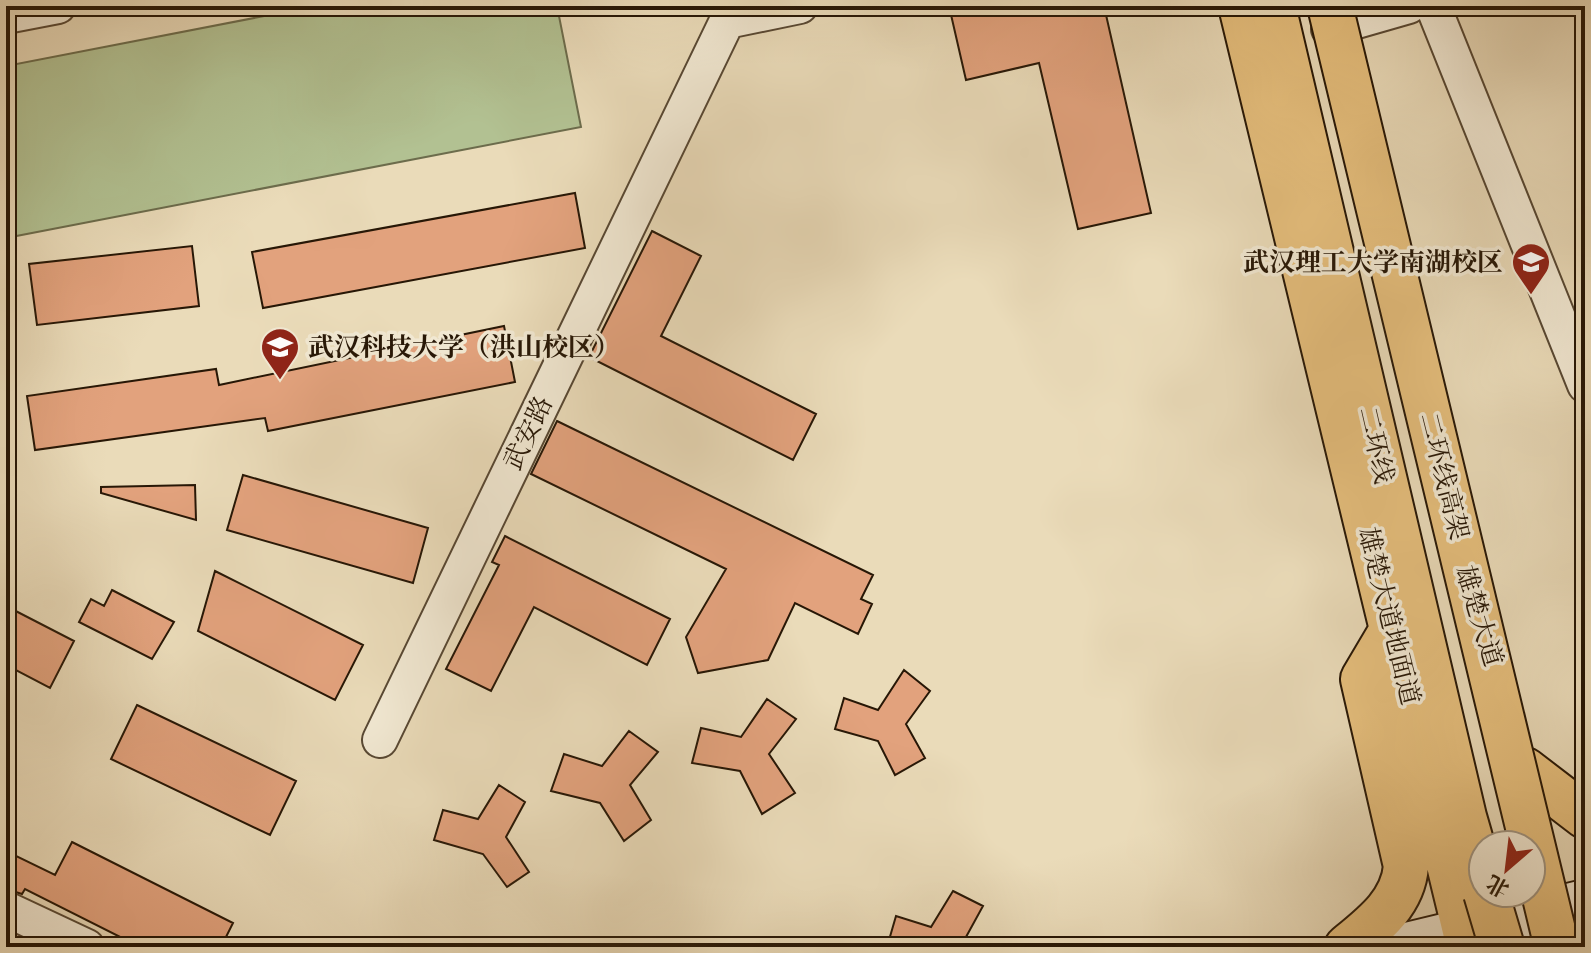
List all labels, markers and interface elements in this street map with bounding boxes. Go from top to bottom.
school or university icon: 武汉理工大学南湖校区 [1510,241,1552,296]
place label: 武汉理工大学南湖校区 [1243,245,1503,280]
school or university icon: 武汉科技大学（洪山校区） [259,326,301,381]
place label: 武汉科技大学（洪山校区） [308,330,620,365]
street label: 武安路 [495,390,561,476]
street label: 二环线 [1350,403,1402,487]
street label: 二环线高架 [1411,409,1477,543]
street label: 雄楚大道地面道 [1350,523,1428,709]
street label: 雄楚大道 [1447,561,1511,671]
north arrow [1467,829,1547,909]
text: 北 [1481,867,1515,904]

